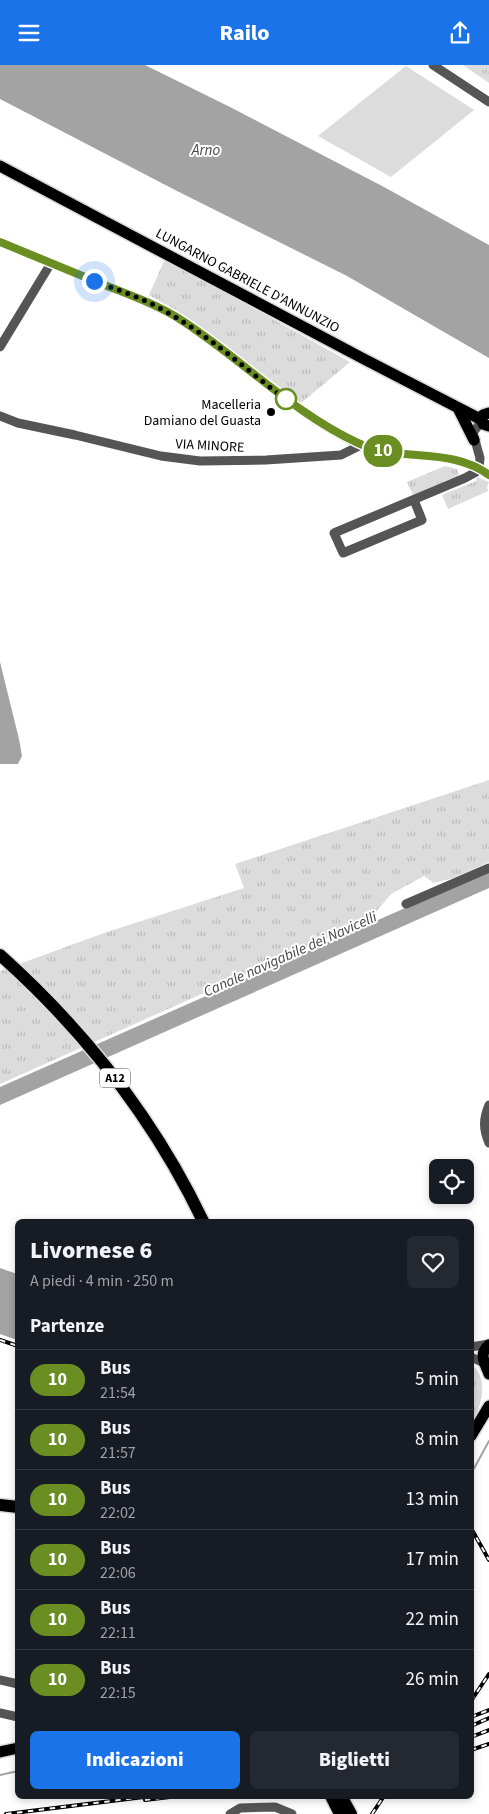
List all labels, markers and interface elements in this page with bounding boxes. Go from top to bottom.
text: Railo [219,17,270,49]
icon: menu [15,19,43,47]
icon: share [446,19,474,47]
water label: Arno [191,140,220,161]
street label: LUNGARNO GABRIELE D'ANNUNZIO [152,224,343,338]
your location [82,269,107,294]
unlabelled marker [275,388,297,410]
place label: Macelleria Damiano del Guasta [144,395,261,431]
marker: Macelleria Damiano del Guasta [265,406,277,418]
street label: VIA MINORE [175,434,245,458]
line badge: 10 [360,435,406,467]
text: 10 [373,438,393,463]
water label: Canale navigabile dei Navicelli [200,907,381,1002]
road number: A12 [100,1069,130,1087]
map controls [429,1159,474,1204]
button: locate [429,1159,474,1204]
text: Livornese 6 [30,1233,152,1268]
button: heart [407,1236,459,1288]
text: A piedi · 4 min · 250 m [30,1270,174,1292]
text: Partenze [30,1313,104,1340]
text: Bus [100,1355,131,1382]
text: 5 min [415,1366,459,1393]
text: 10 [48,1367,67,1392]
text: 21:54 [100,1382,136,1404]
text: Bus [100,1415,131,1442]
text: 8 min [415,1426,459,1453]
text: 10 [48,1427,67,1452]
text: 21:57 [100,1442,136,1464]
text: Bus [100,1475,131,1502]
text: 13 min [405,1486,459,1513]
text: 10 [48,1487,67,1512]
text: 22:02 [100,1502,136,1524]
text: Bus [100,1535,131,1562]
text: 17 min [405,1546,459,1573]
text: 10 [48,1547,67,1572]
text: 22:06 [100,1562,136,1584]
text: Bus [100,1595,131,1622]
text: 22 min [405,1606,459,1633]
text: 10 [48,1607,67,1632]
text: 22:11 [100,1622,136,1644]
text: Bus [100,1655,131,1682]
text: 26 min [405,1666,459,1693]
text: 10 [48,1667,67,1692]
text: 22:15 [100,1682,136,1704]
button: Indicazioni [30,1731,240,1789]
button: Biglietti [250,1731,459,1789]

